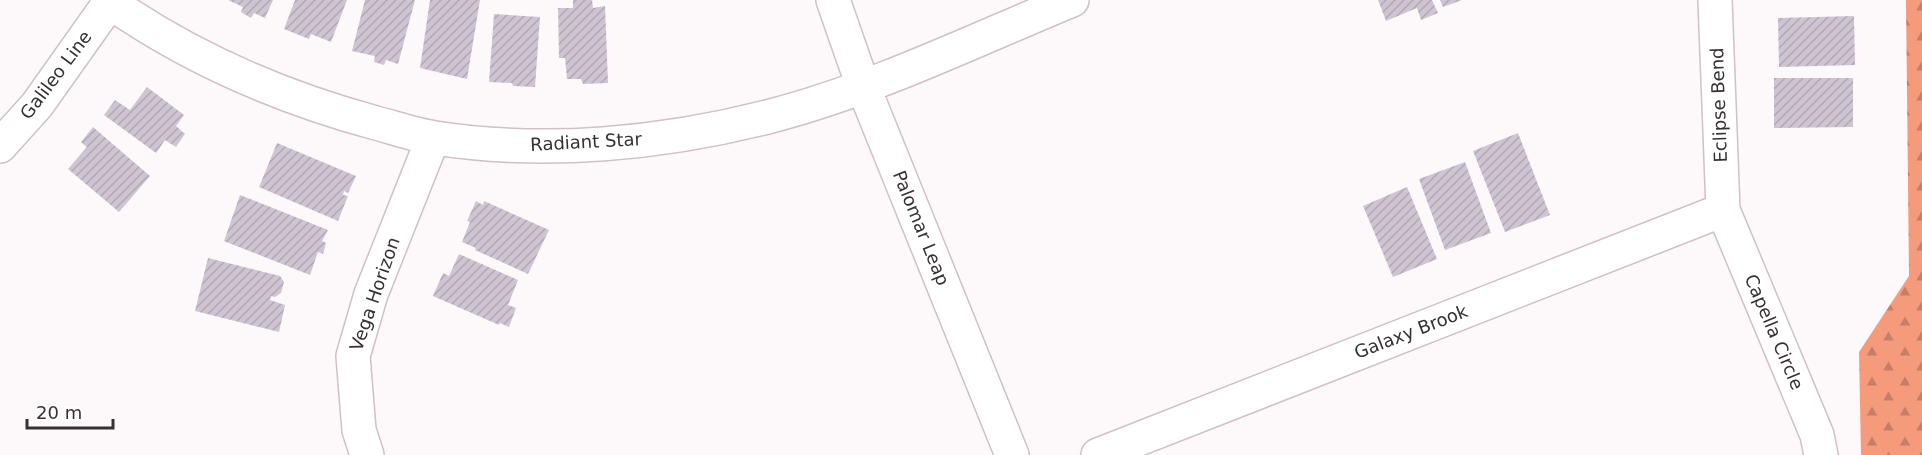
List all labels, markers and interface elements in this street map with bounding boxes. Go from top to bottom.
street label: Galileo Line [16,26,96,123]
street label: Eclipse Bend [1706,47,1731,163]
street label: Radiant Star [530,128,643,155]
street label: Palomar Leap [889,167,954,288]
street label: Vega Horizon [345,234,404,354]
street label: Capella Circle [1741,271,1808,393]
street label: Galaxy Brook [1351,300,1471,363]
scale bar [27,392,112,430]
text: 20 m [36,402,82,423]

